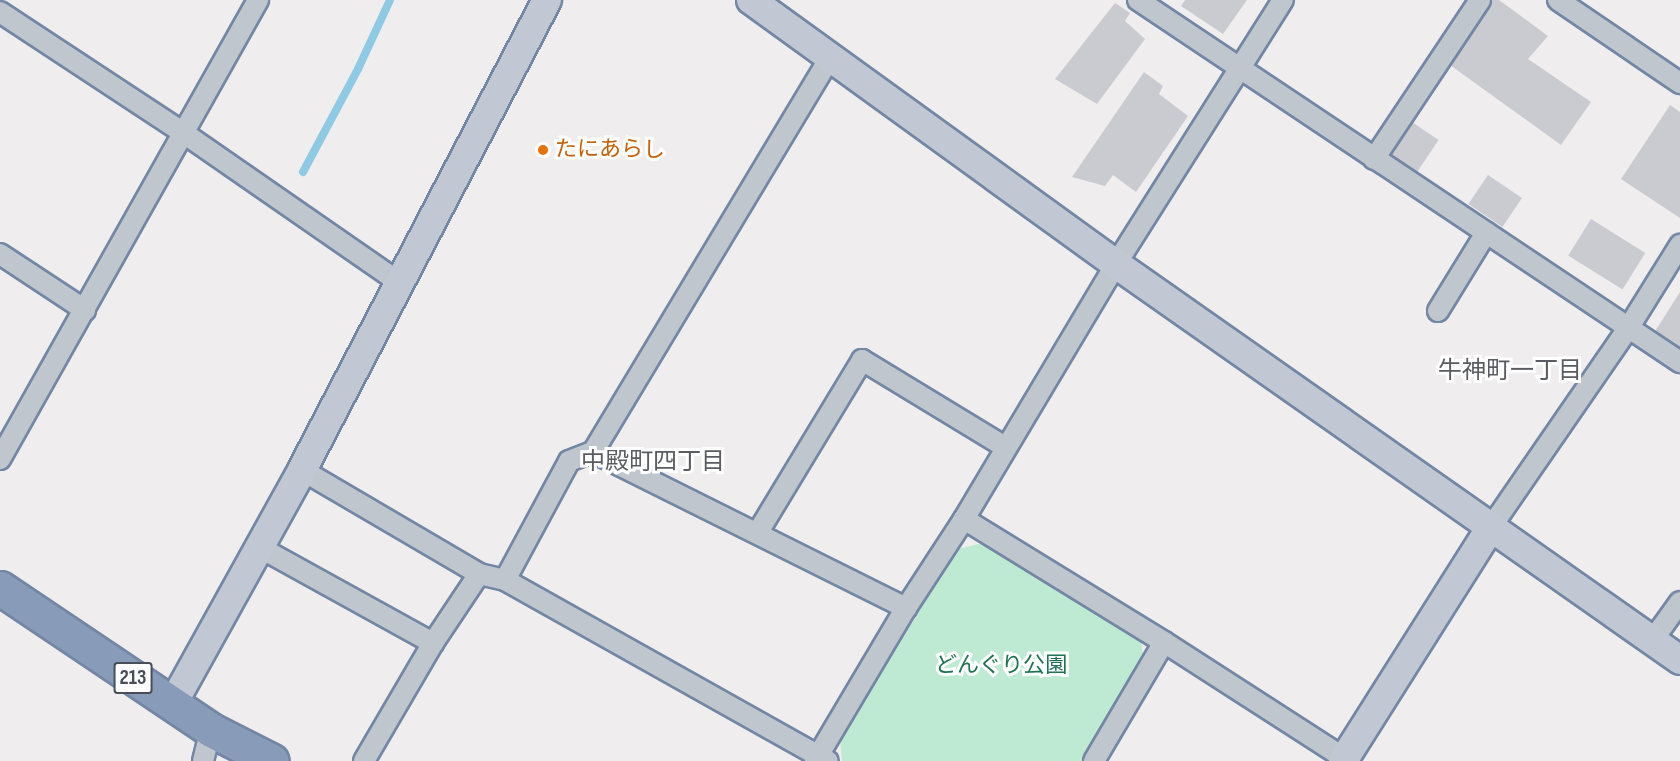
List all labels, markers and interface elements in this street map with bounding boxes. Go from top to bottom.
place label: たにあらし [555,137,665,163]
marker: たにあらし [536,143,550,157]
district label: 牛神町一丁目 [1438,357,1582,385]
district label: 中殿町四丁目 [581,448,725,476]
park label: どんぐり公園 [935,653,1067,679]
road number: 213 [114,660,152,696]

